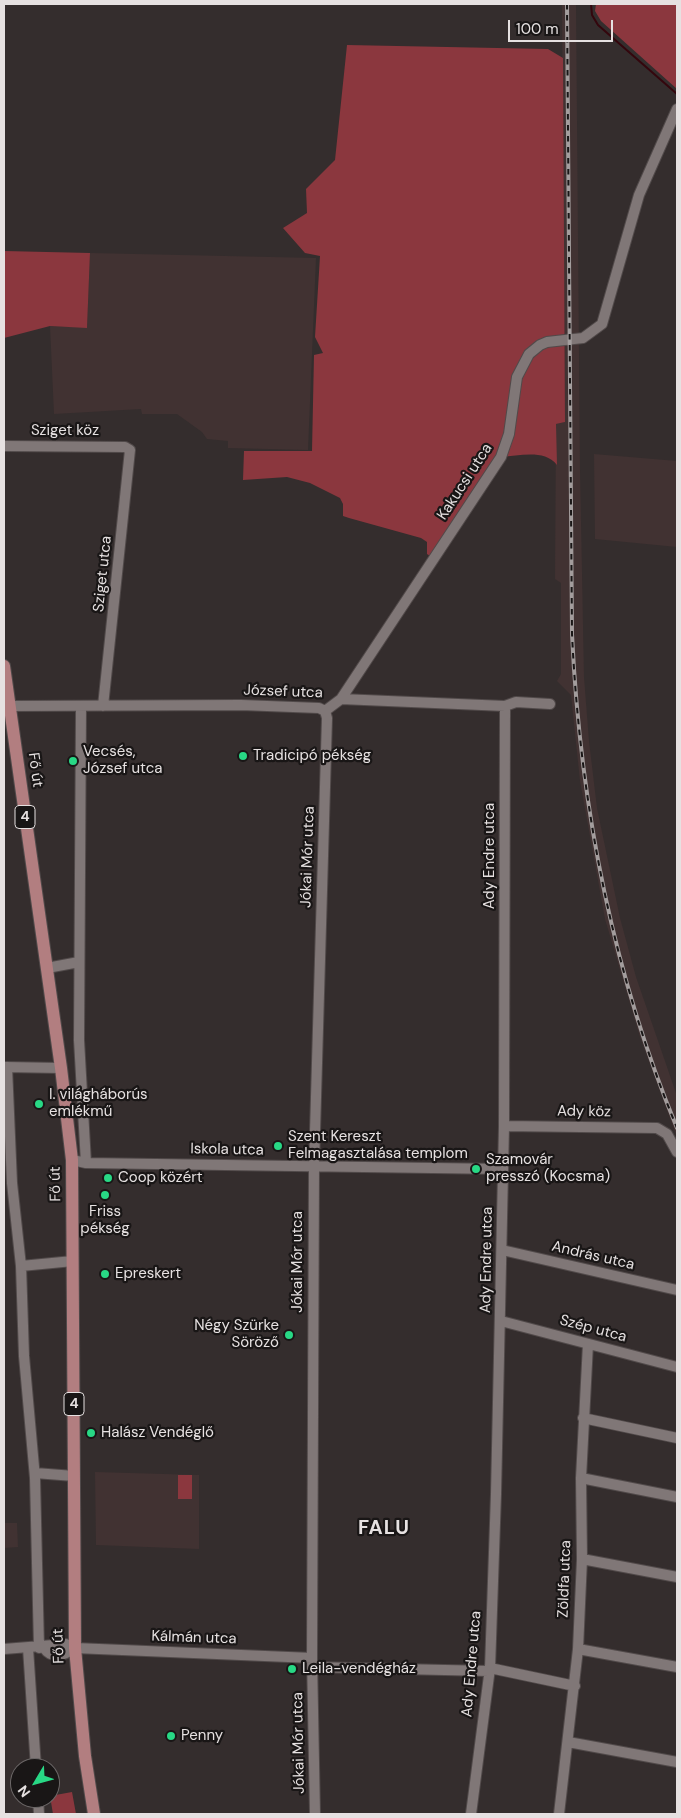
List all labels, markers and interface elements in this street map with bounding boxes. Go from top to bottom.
scale bar [511,10,616,42]
text: 100 m [516,19,559,39]
street label: Sziget köz [31,422,99,440]
street label: Kakucsi utca [434,440,496,524]
street label: Sziget utca [90,535,116,613]
street label: József utca [243,682,323,702]
place label: Vecsés, József utca [83,743,162,778]
place label: Tradicipó pékség [253,747,371,765]
marker: Tradicipó pékség [237,750,249,762]
street label: Fő út [24,751,46,789]
marker: Vecsés, József utca [67,755,79,767]
street label: Ady Endre utca [481,803,499,909]
road number: 4 [15,806,35,829]
street label: Jókai Mór utca [297,806,319,908]
place label: I. világháborús emlékmű [49,1086,148,1121]
marker: I. világháborús emlékmű [33,1098,45,1110]
street label: Ady köz [557,1103,611,1121]
place label: Szent Kereszt Felmagasztalása templom [288,1128,468,1163]
street label: Iskola utca [190,1140,264,1160]
marker: Szent Kereszt Felmagasztalása templom [272,1140,284,1152]
place label: Szamovár presszó (Kocsma) [486,1151,610,1186]
marker: Szamovár presszó (Kocsma) [470,1163,482,1175]
street label: Fő út [47,1166,65,1202]
place label: Coop közért [118,1169,203,1187]
marker: Coop közért [102,1172,114,1184]
marker: Friss pékség [99,1189,111,1201]
place label: Friss pékség [80,1203,130,1238]
street label: Ady Endre utca [477,1207,497,1313]
street label: Jókai Mór utca [289,1211,307,1313]
street label: András utca [550,1238,636,1274]
place label: Epreskert [115,1265,181,1283]
marker: Epreskert [99,1268,111,1280]
street label: Szép utca [558,1311,628,1347]
place label: Négy Szürke Söröző [194,1317,279,1352]
marker: Négy Szürke Söröző [283,1329,295,1341]
road number: 4 [64,1392,84,1416]
place label: Halász Vendéglő [101,1424,214,1442]
marker: Halász Vendéglő [85,1427,97,1439]
district label: FALU [357,1517,411,1541]
street label: Zöldfa utca [555,1540,575,1618]
street label: Ady Endre utca [458,1610,486,1718]
street label: Fő út [49,1628,69,1664]
street label: Kálmán utca [151,1628,237,1648]
place label: Leila-vendégház [302,1660,416,1678]
marker: Leila-vendégház [286,1663,298,1675]
street label: Jókai Mór utca [289,1692,309,1794]
place label: Penny [181,1727,223,1745]
marker: Penny [165,1730,177,1742]
north arrow [10,1758,60,1808]
text: N [14,1782,34,1801]

